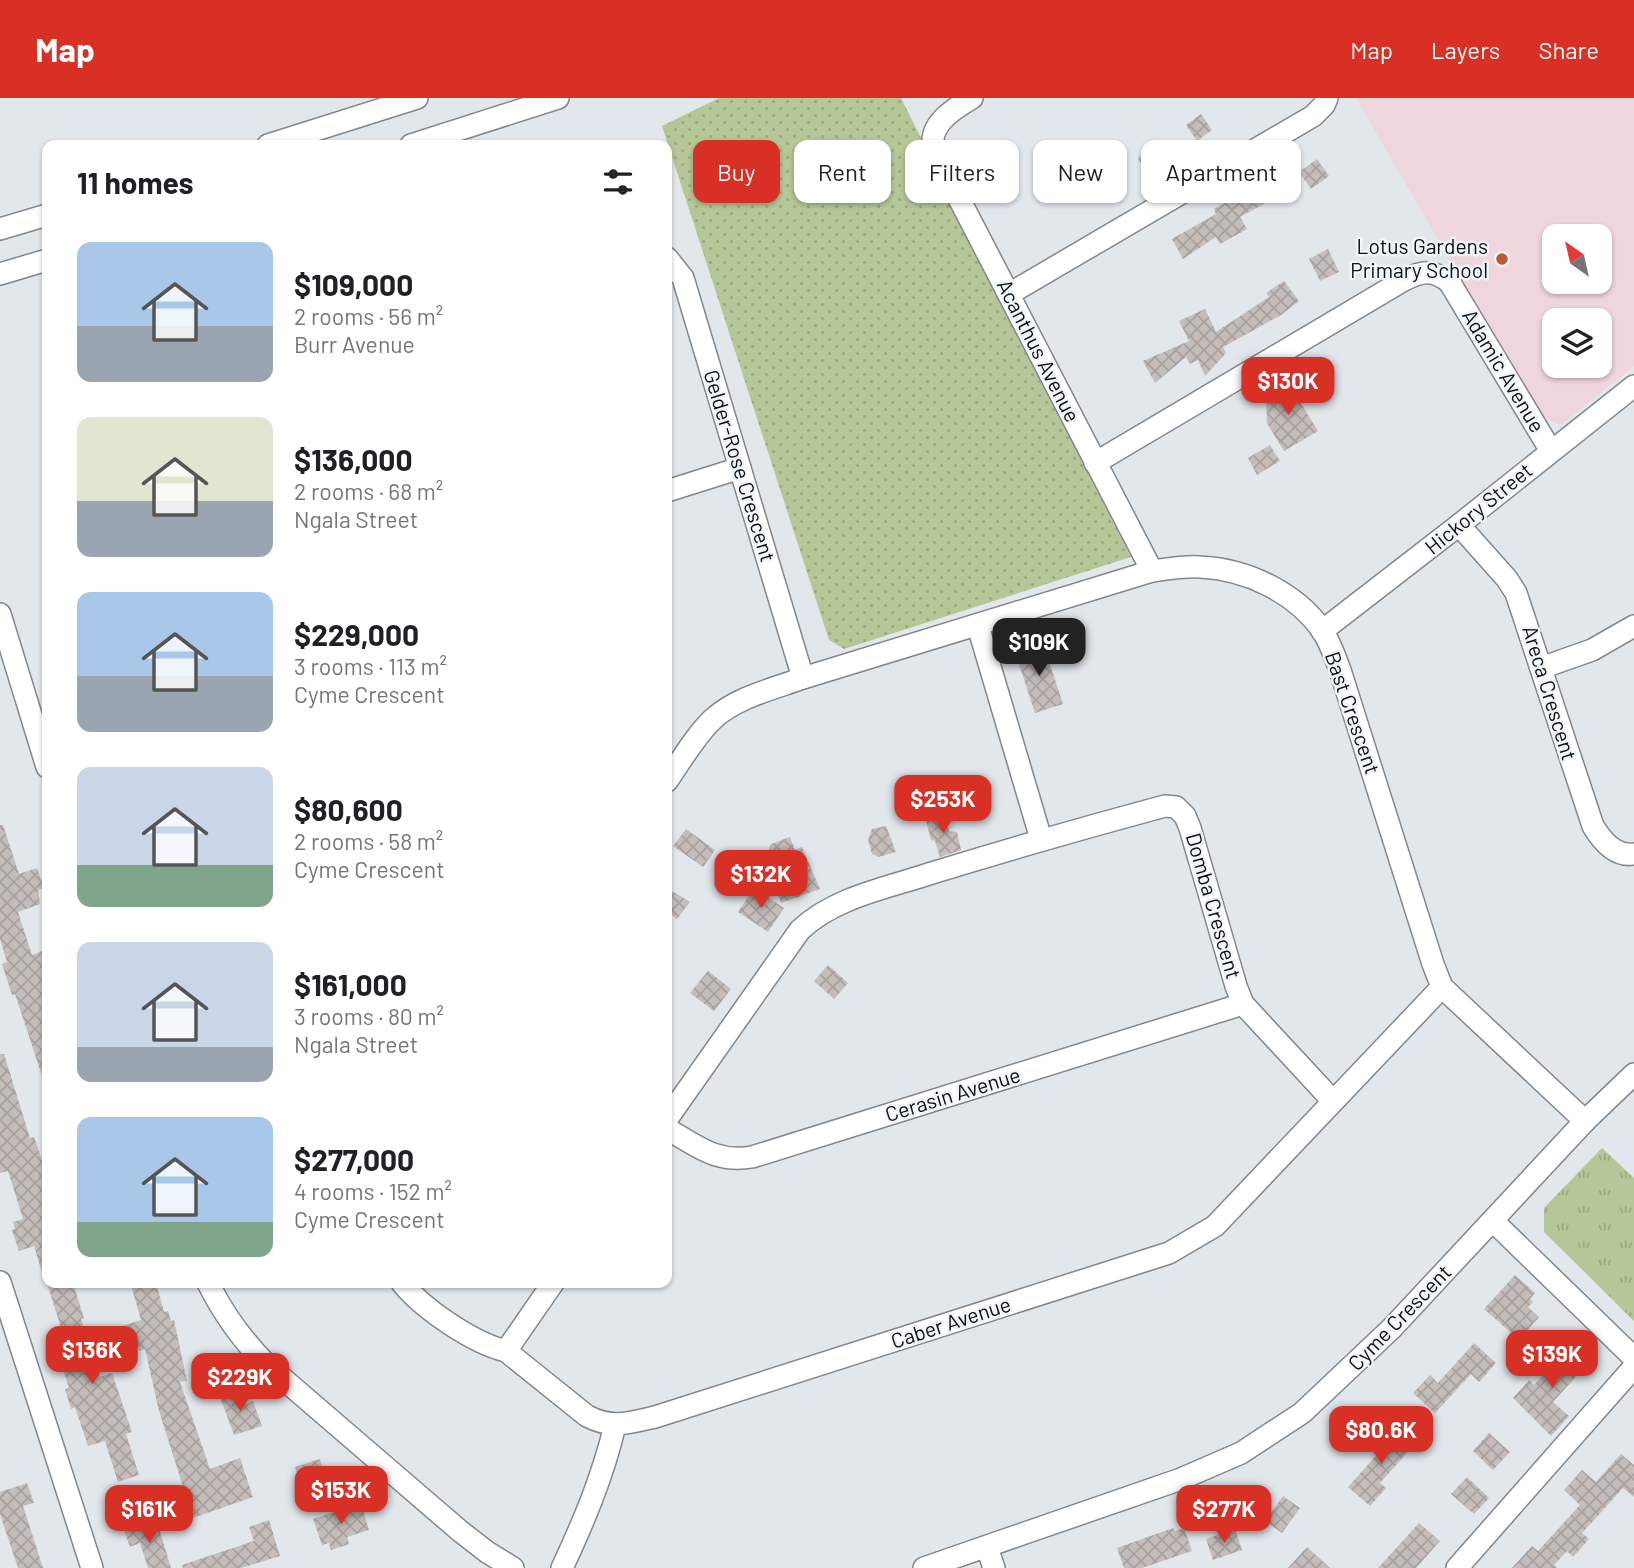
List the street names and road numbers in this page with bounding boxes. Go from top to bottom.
street label: Acanthus Avenue [993,275,1086,426]
street label: Adamic Avenue [1458,304,1551,436]
street label: Gelder-Rose Crescent [699,367,782,565]
street label: Hickory Street [1419,457,1537,559]
street label: Areca Crescent [1518,622,1583,763]
street label: Bast Crescent [1321,648,1386,777]
street label: Domba Crescent [1182,830,1247,981]
street label: Cerasin Avenue [882,1061,1023,1126]
street label: Cyme Crescent [1342,1259,1456,1375]
street label: Caber Avenue [888,1290,1014,1353]

